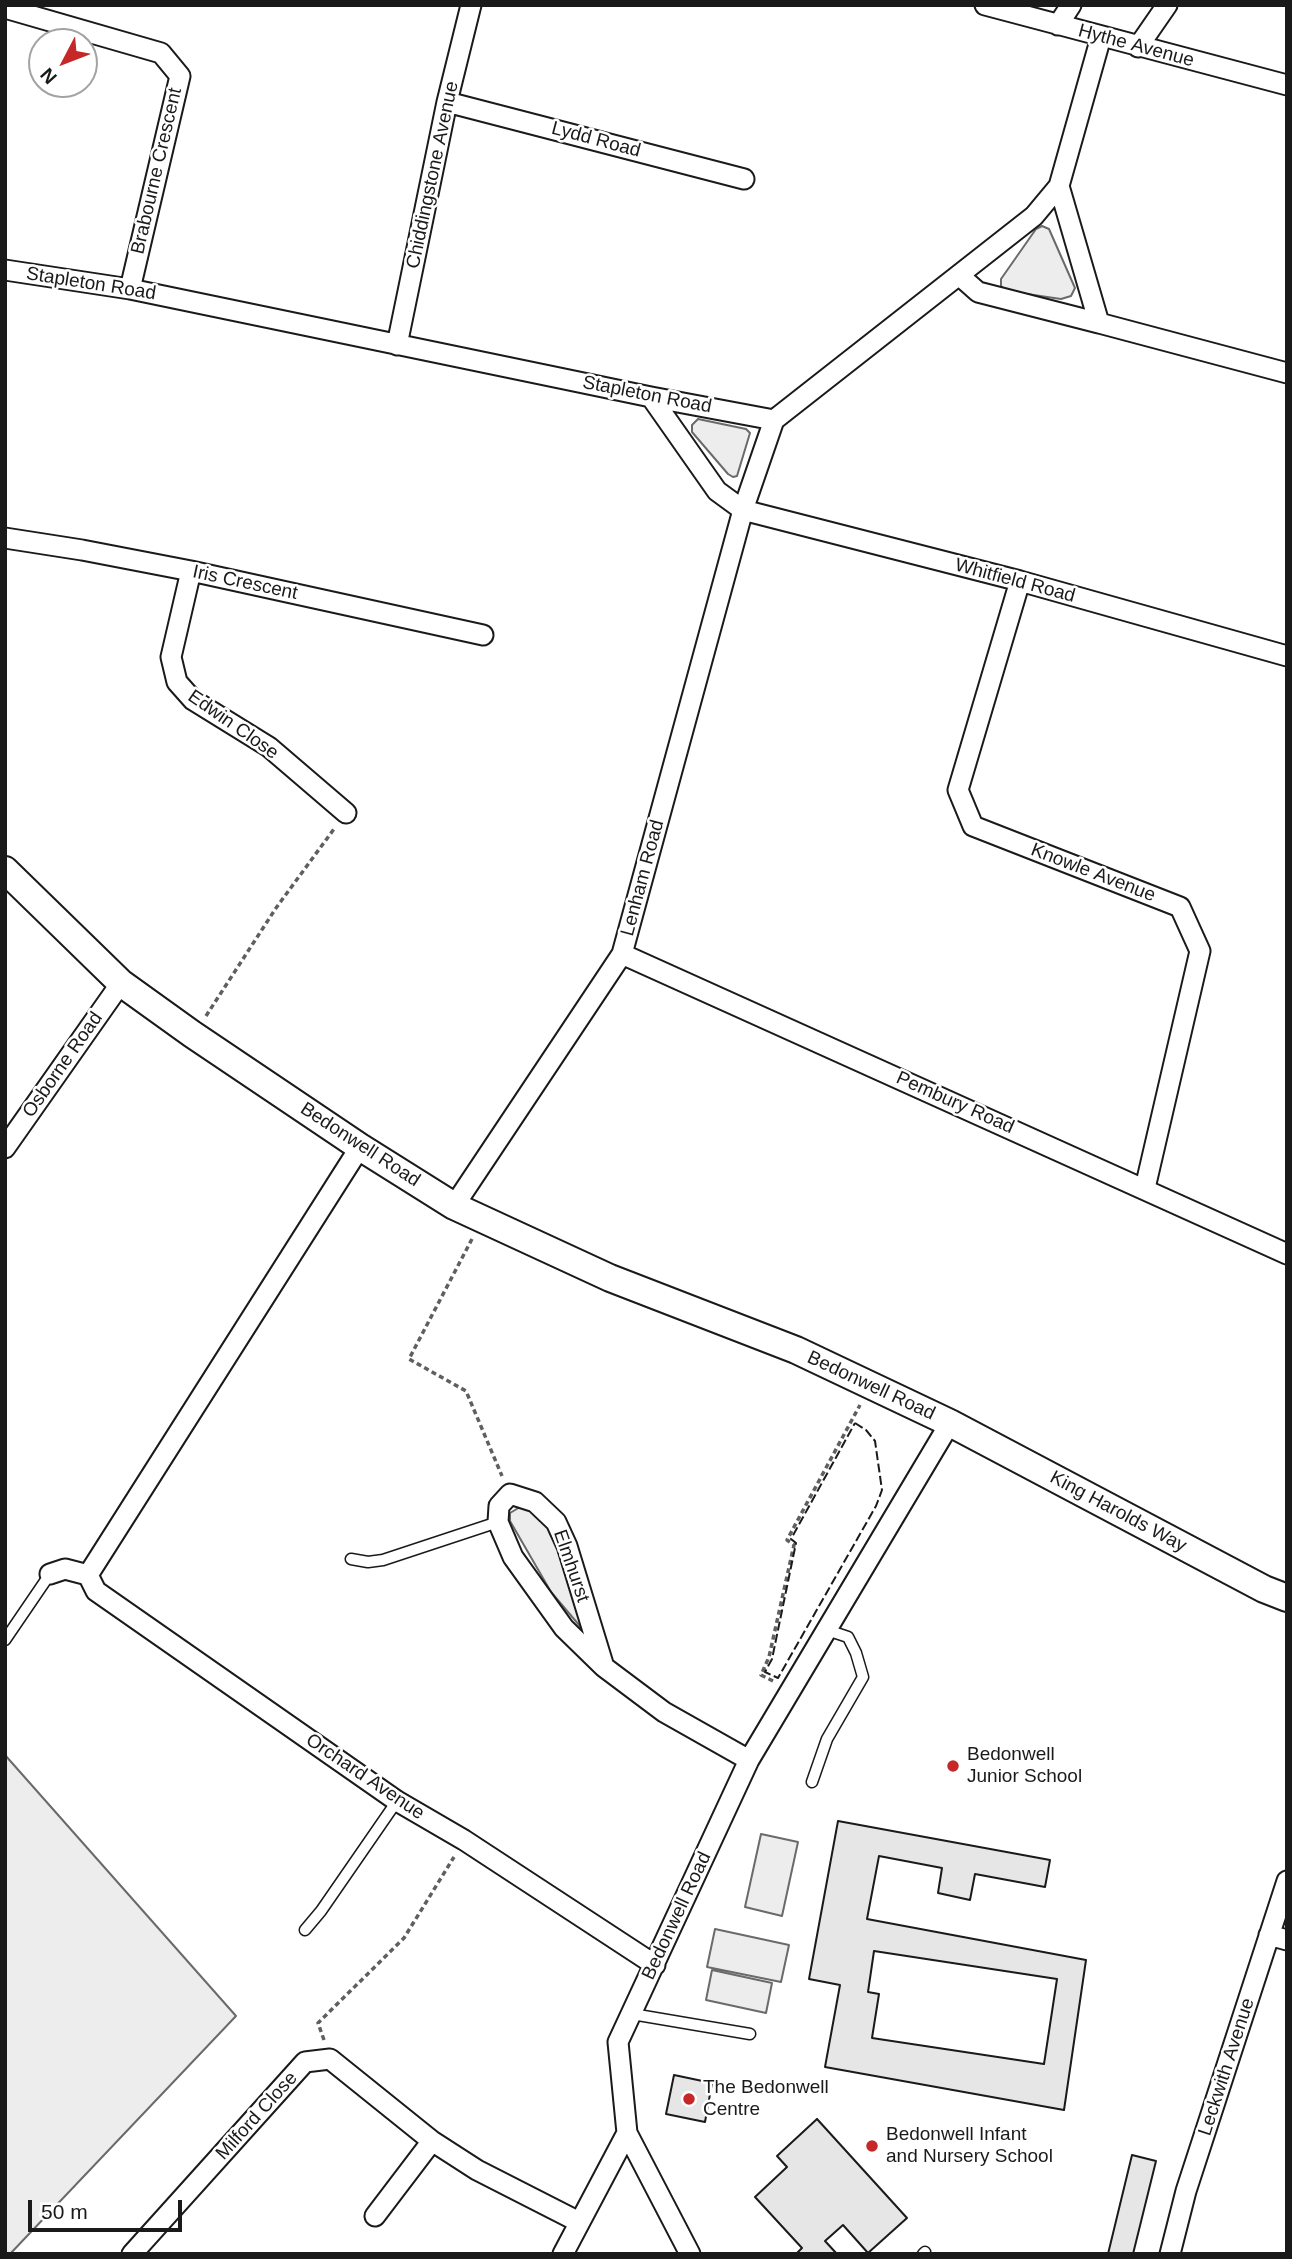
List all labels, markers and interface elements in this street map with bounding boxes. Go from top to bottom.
street label: Hythe Avenue [1076,20,1196,72]
north arrow [28,28,98,98]
text: N [36,64,61,88]
street label: Chiddingstone Avenue [402,79,464,271]
street label: Brabourne Crescent [127,86,187,256]
street label: Lydd Road [549,117,643,163]
street label: Stapleton Road [25,262,157,306]
street label: Stapleton Road [581,371,713,419]
street label: Whitfield Road [952,554,1078,608]
street label: Iris Crescent [190,561,300,605]
street label: Edwin Close [183,685,283,765]
street label: Lenham Road [617,817,669,939]
street label: Knowle Avenue [1027,839,1159,907]
street label: Osborne Road [18,1008,108,1122]
street label: Pembury Road [892,1067,1018,1139]
street label: Bedonwell Road [296,1098,424,1192]
street label: Bedonwell Road [803,1346,939,1426]
street label: King Harolds Way [1046,1466,1190,1558]
street label: Elmhurst [548,1527,594,1605]
street label: Orchard Avenue [301,1729,429,1825]
place label: Bedonwell Junior School [967,1744,1082,1788]
marker: Bedonwell Junior School [945,1758,961,1774]
street label: Bedonwell Road [637,1848,717,1984]
street label: Leckwith Avenue [1194,1995,1260,2139]
street label: Milford Close [211,2067,303,2165]
place label: The Bedonwell Centre [703,2077,829,2121]
marker: The Bedonwell Centre [681,2091,697,2107]
place label: Bedonwell Infant and Nursery School [886,2124,1053,2168]
marker: Bedonwell Infant and Nursery School [864,2138,880,2154]
scale bar [32,2186,186,2230]
text: 50 m [41,2200,88,2223]

